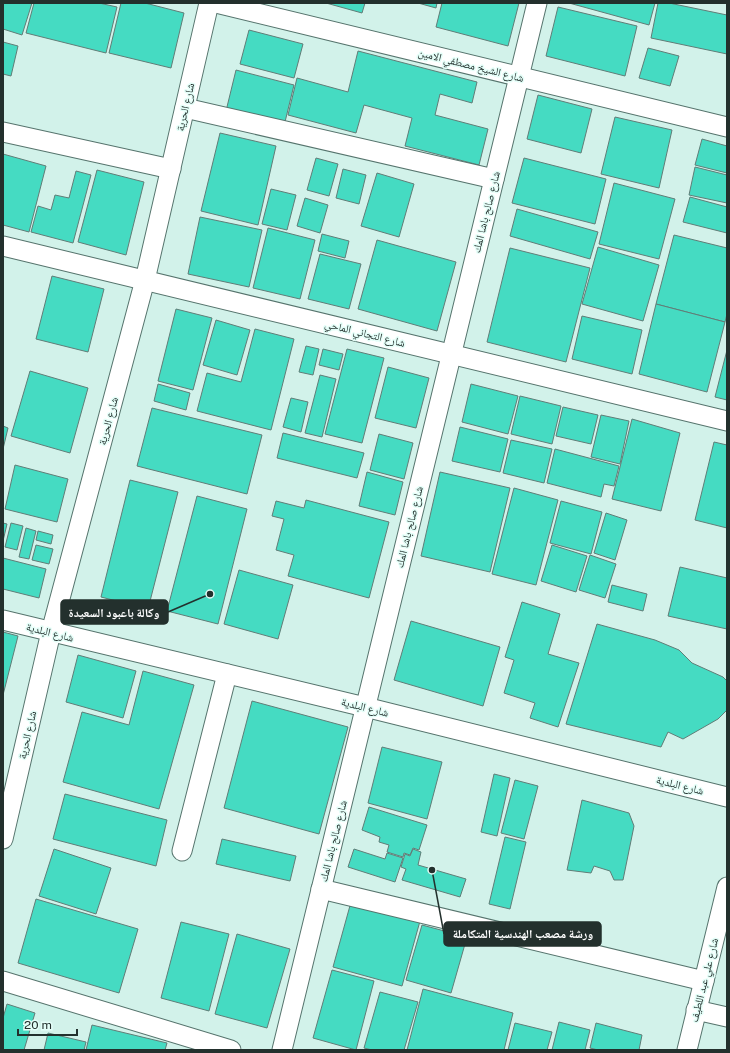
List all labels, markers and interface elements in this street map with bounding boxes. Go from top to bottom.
street label: شارع الشيخ مصطفي الامين [416,46,525,87]
street label: شارع الحرية [174,82,197,132]
street label: شارع صالح باشا المك [470,170,503,254]
street label: شارع التجاني الماحي [323,317,407,352]
street label: شارع الحرية [96,396,121,447]
street label: شارع صالح باشا المك [393,485,426,569]
callout: وكالة باعبود السعيدة [61,600,168,624]
text: وكالة باعبود السعيدة [69,606,159,620]
street label: شارع البلدية [25,620,75,645]
street label: شارع البلدية [340,695,390,720]
street label: شارع الحرية [16,710,39,760]
street label: شارع البلدية [655,773,705,798]
street label: شارع صالح باشا المك [317,799,350,883]
callout: ورشة مصعب الهندسية المتكاملة [444,922,601,946]
text: ورشة مصعب الهندسية المتكاملة [453,927,593,941]
street label: شارع علي عبد اللطيف [688,937,723,1024]
scale bar [18,1011,77,1037]
text: 20 m [24,1018,52,1032]

